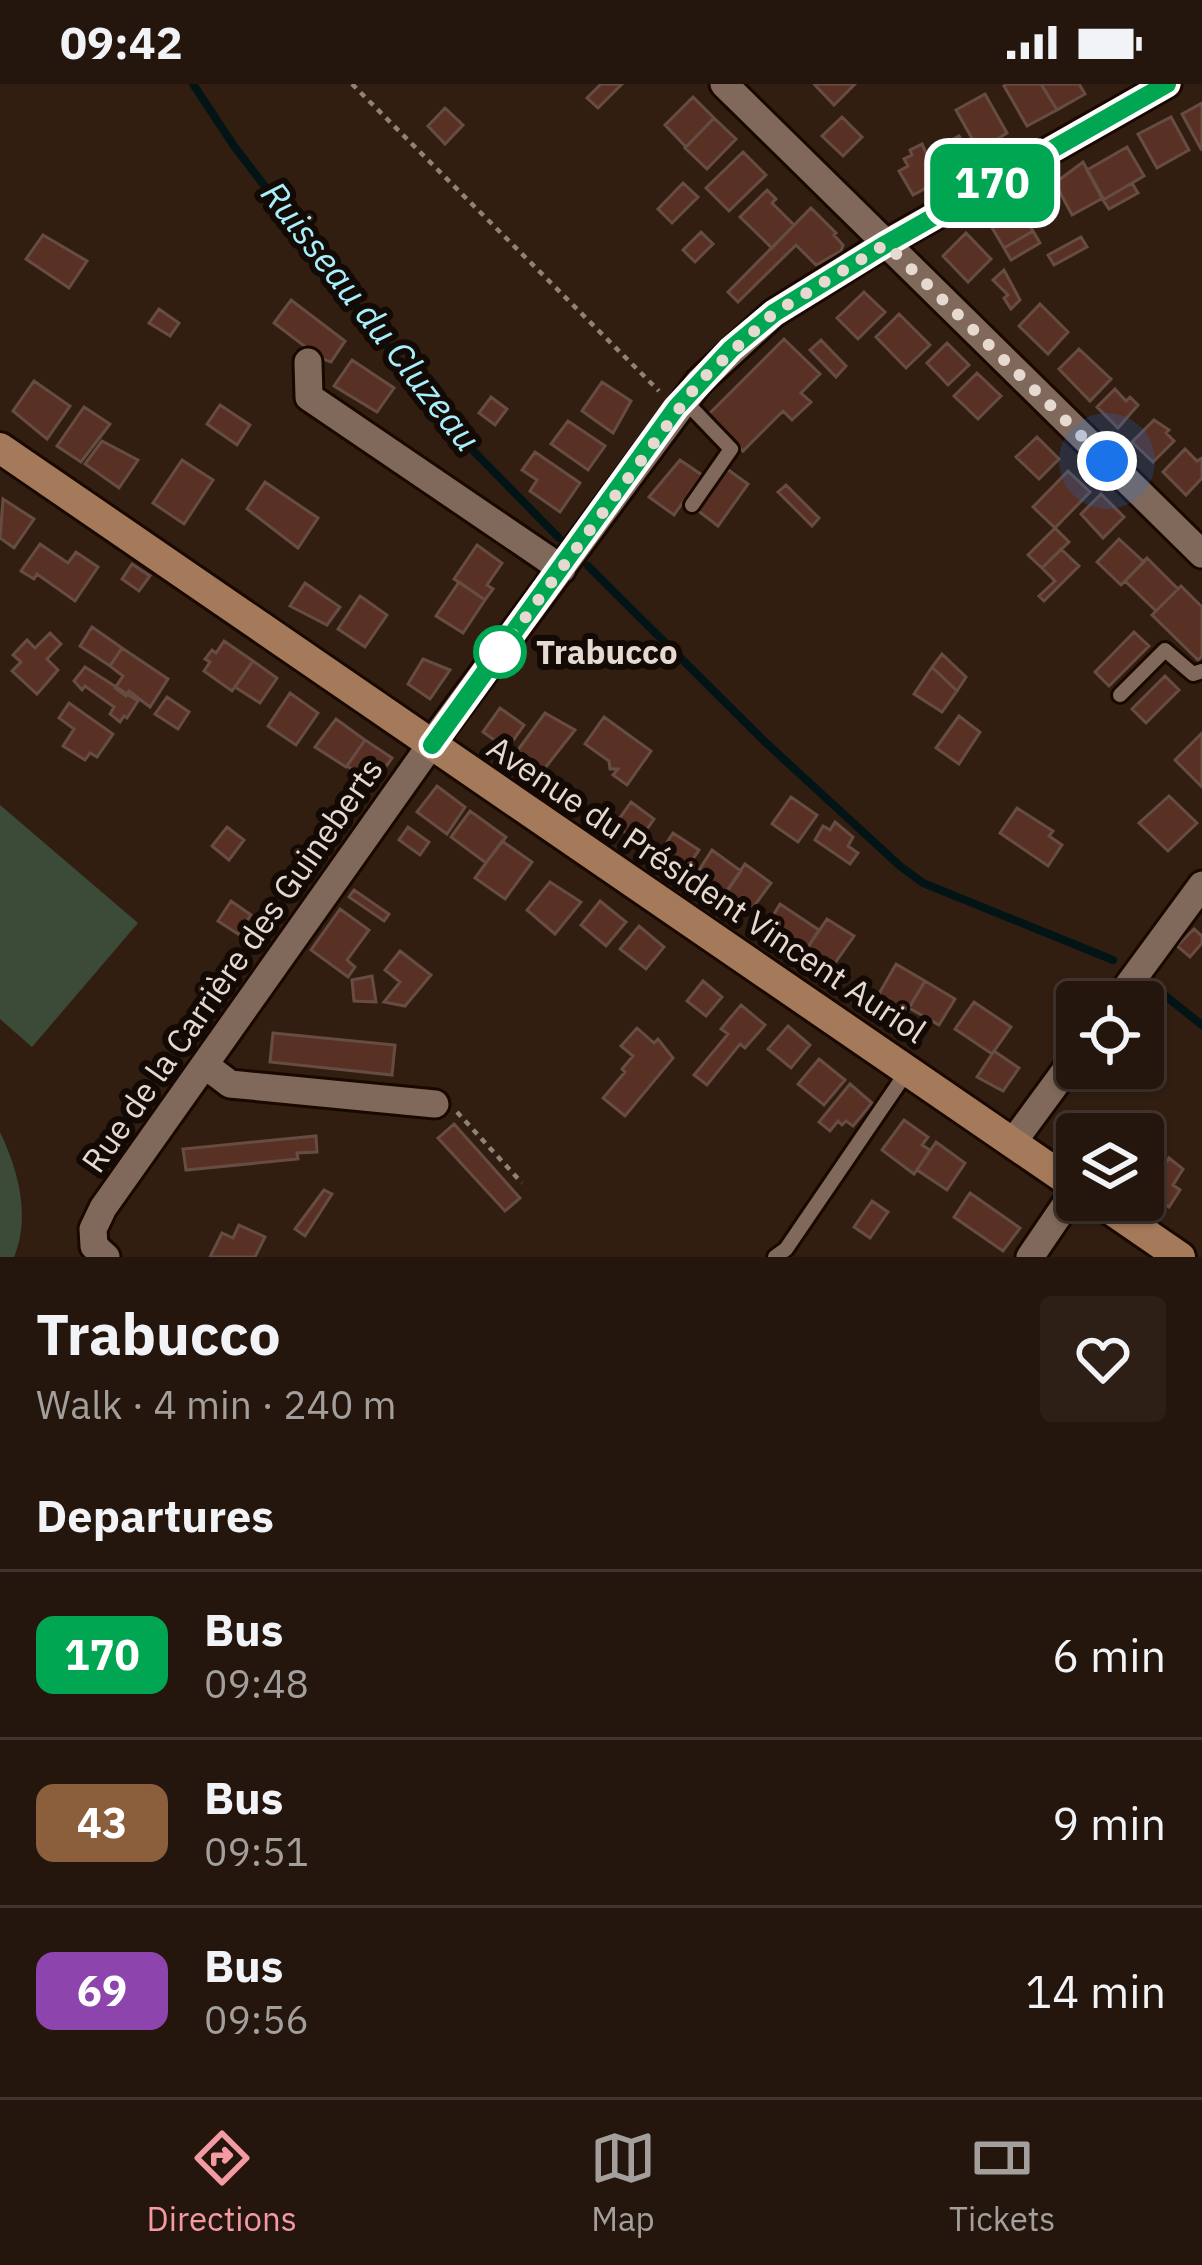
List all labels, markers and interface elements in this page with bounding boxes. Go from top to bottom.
text: 09:42 [60,13,183,71]
line badge: 170 [923,144,1061,222]
text: 170 [954,155,1030,210]
water label: Ruisseau du Cluzeau [251,171,492,460]
your location [1077,431,1137,491]
marker: Trabucco [475,627,525,677]
place label: Trabucco [536,630,678,673]
street label: Avenue du Président Vincent Auriol [479,725,935,1052]
street label: Rue de la Carrière des Guineberts [71,749,392,1181]
map controls [1056,981,1164,1221]
button: locate [1056,981,1164,1089]
button: layers [1056,1113,1164,1221]
button: heart [1040,1296,1166,1422]
text: Trabucco [36,1297,281,1371]
text: Walk · 4 min · 240 m [36,1379,397,1430]
text: Departures [36,1486,274,1544]
text: Bus [204,1600,284,1658]
text: 6 min [1052,1626,1166,1684]
text: 170 [64,1627,140,1682]
text: 09:48 [204,1658,309,1709]
text: Bus [204,1768,284,1826]
text: 9 min [1052,1794,1166,1852]
text: 43 [77,1795,127,1850]
text: 09:51 [204,1826,309,1877]
text: Bus [204,1936,284,1994]
text: 14 min [1025,1962,1166,2020]
text: 69 [77,1963,127,2018]
text: 09:56 [204,1994,309,2045]
tab: Directions [147,2125,297,2240]
tab: Map [590,2125,656,2240]
tab: Tickets [949,2125,1055,2240]

